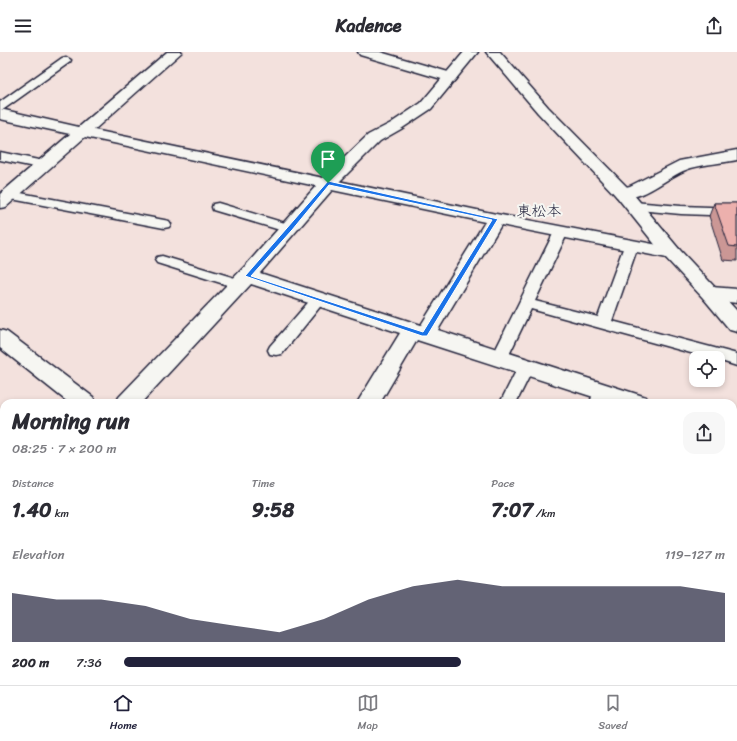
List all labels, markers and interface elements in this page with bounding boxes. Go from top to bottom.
text: Kadence [335,10,402,42]
icon: menu [12,15,34,37]
icon: share [703,15,725,37]
pin [311,142,345,183]
icon: arrive [317,148,339,170]
district label: 東松本 [516,198,562,224]
map controls [689,351,725,387]
button: locate [689,351,725,387]
text: Morning run [12,402,130,441]
button: share [683,412,725,454]
text: 08:25 · 7 × 200 m [12,437,116,460]
text: Distance [12,474,54,493]
text: Time [252,474,275,493]
text: Pace [491,474,515,493]
text: 1.40 [12,493,52,528]
text: 9:58 [252,493,294,528]
text: 7:07 [491,493,533,528]
text: km [52,504,69,523]
text: /km [533,504,555,523]
text: Elevation [12,543,65,566]
text: 119–127 m [665,543,725,566]
text: 200 m [12,651,49,674]
text: 7:36 [76,651,102,674]
tab: Home [110,692,137,735]
tab: Map [357,692,379,735]
tab: Saved [598,692,627,735]

